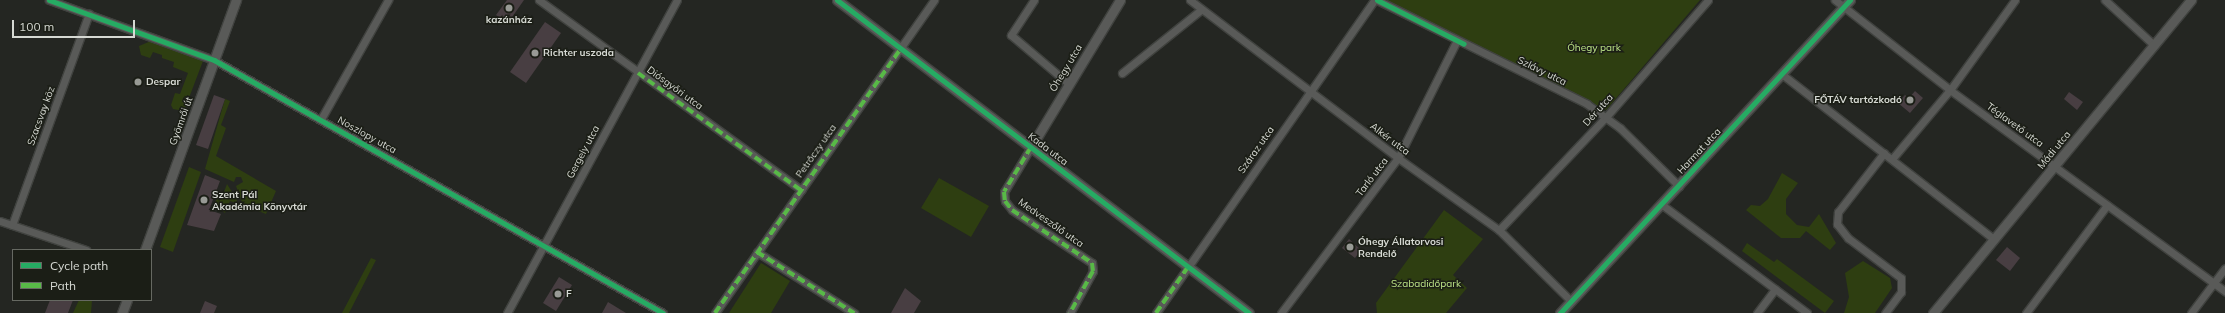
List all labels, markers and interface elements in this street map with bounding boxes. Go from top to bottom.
marker: kazánház [504,3,514,13]
scale bar [14,12,137,38]
place label: kazánház [486,14,532,26]
text: 100 m [19,19,54,34]
street label: Óhegy utca [1047,42,1085,94]
park label: Óhegy park [1567,42,1621,54]
place label: Richter uszoda [543,47,614,59]
marker: Richter uszoda [530,48,540,58]
street label: Szlávy utca [1515,54,1569,88]
street label: Diósgyőri utca [645,64,705,112]
place label: Despar [146,76,180,88]
marker: Despar [133,77,143,87]
street label: Szacsvay köz [25,85,57,147]
street label: Dér utca [1580,91,1616,129]
place label: FŐTÁV tartózkodó [1814,94,1902,106]
street label: Gyömrői út [167,95,195,147]
marker: FŐTÁV tartózkodó [1905,95,1915,105]
street label: Téglavető utca [1984,100,2046,150]
street label: Noszlopy utca [336,114,398,156]
street label: Alkér utca [1368,120,1412,158]
street label: Petrőczy utca [793,122,839,180]
street label: Gergely utca [564,123,602,181]
street label: Száraz utca [1235,124,1277,176]
street label: Harmat utca [1675,126,1723,176]
street label: Mádi utca [2035,128,2073,172]
street label: Kada utca [1026,130,1070,168]
street label: Tarló utca [1353,155,1391,199]
place label: Szent Pál Akadémia Könyvtár [212,188,307,212]
marker: Szent Pál Akadémia Könyvtár [199,195,209,205]
street label: Medveszőlő utca [1016,196,1086,250]
place label: Óhegy Állatorvosi Rendelő [1358,235,1443,258]
marker: Óhegy Állatorvosi Rendelő [1345,242,1355,252]
legend [12,249,152,301]
text: Cycle path [50,258,108,273]
text: Path [50,278,76,293]
park label: Szabadidőpark [1391,278,1461,290]
place label: F [566,288,572,300]
marker: F [553,289,563,299]

